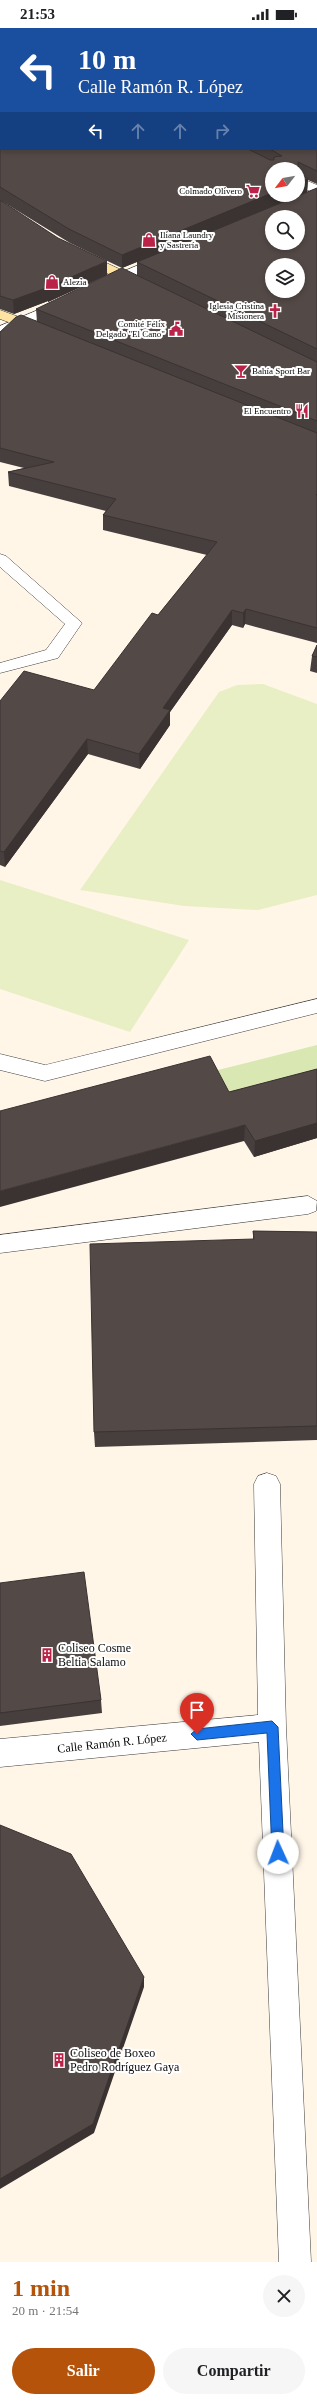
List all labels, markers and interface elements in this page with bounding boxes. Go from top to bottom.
text: 21:53 [20,6,55,22]
icon: left [12,44,64,96]
text: 10 m [78,44,136,75]
text: Calle Ramón R. López [78,77,243,97]
icon: left [85,120,107,142]
icon: ahead [127,120,149,142]
icon: ahead [169,120,191,142]
icon: right [211,120,233,142]
north arrow [265,162,305,202]
map controls [265,162,305,298]
supermarket icon: Colmado Olivero [245,183,261,199]
place label: Colmado Olivero [179,186,242,196]
button: search [265,210,305,250]
place label: Iliana Laundry y Sastrería [160,230,214,250]
shop icon: Iliana Laundry y Sastrería [141,232,157,248]
button: layers [265,258,305,298]
shop icon: Alezia [44,274,60,290]
place label: Alezia [63,277,86,287]
place label: Iglesia Cristina Misionera [209,301,264,321]
church icon: Iglesia Cristina Misionera [267,303,283,319]
place label: Comité Félix Delgado "El Cano" [96,319,166,339]
public building icon: Comité Félix Delgado "El Cano" [168,321,184,337]
bar icon: Bahía Sport Bar [233,363,249,379]
place label: Bahía Sport Bar [252,366,310,376]
restaurant icon: El Encuentro [294,403,310,419]
place label: El Encuentro [244,406,291,416]
place label: Coliseo Cosme Beltia Salamo [58,1641,131,1669]
building icon: Coliseo Cosme Beltia Salamo [39,1647,55,1663]
pin [180,1693,214,1734]
icon: arrive [186,1699,208,1721]
street label: Calle Ramón R. López [57,1730,167,1756]
position arrow [257,1832,299,1874]
place label: Coliseo de Boxeo Pedro Rodríguez Gaya [70,2046,180,2074]
building icon: Coliseo de Boxeo Pedro Rodríguez Gaya [51,2052,67,2068]
text: 1 min [12,2275,70,2301]
button: close [263,2275,305,2317]
text: 20 m · 21:54 [12,2303,79,2318]
button: Salir [12,2348,155,2394]
button: Compartir [163,2348,305,2394]

